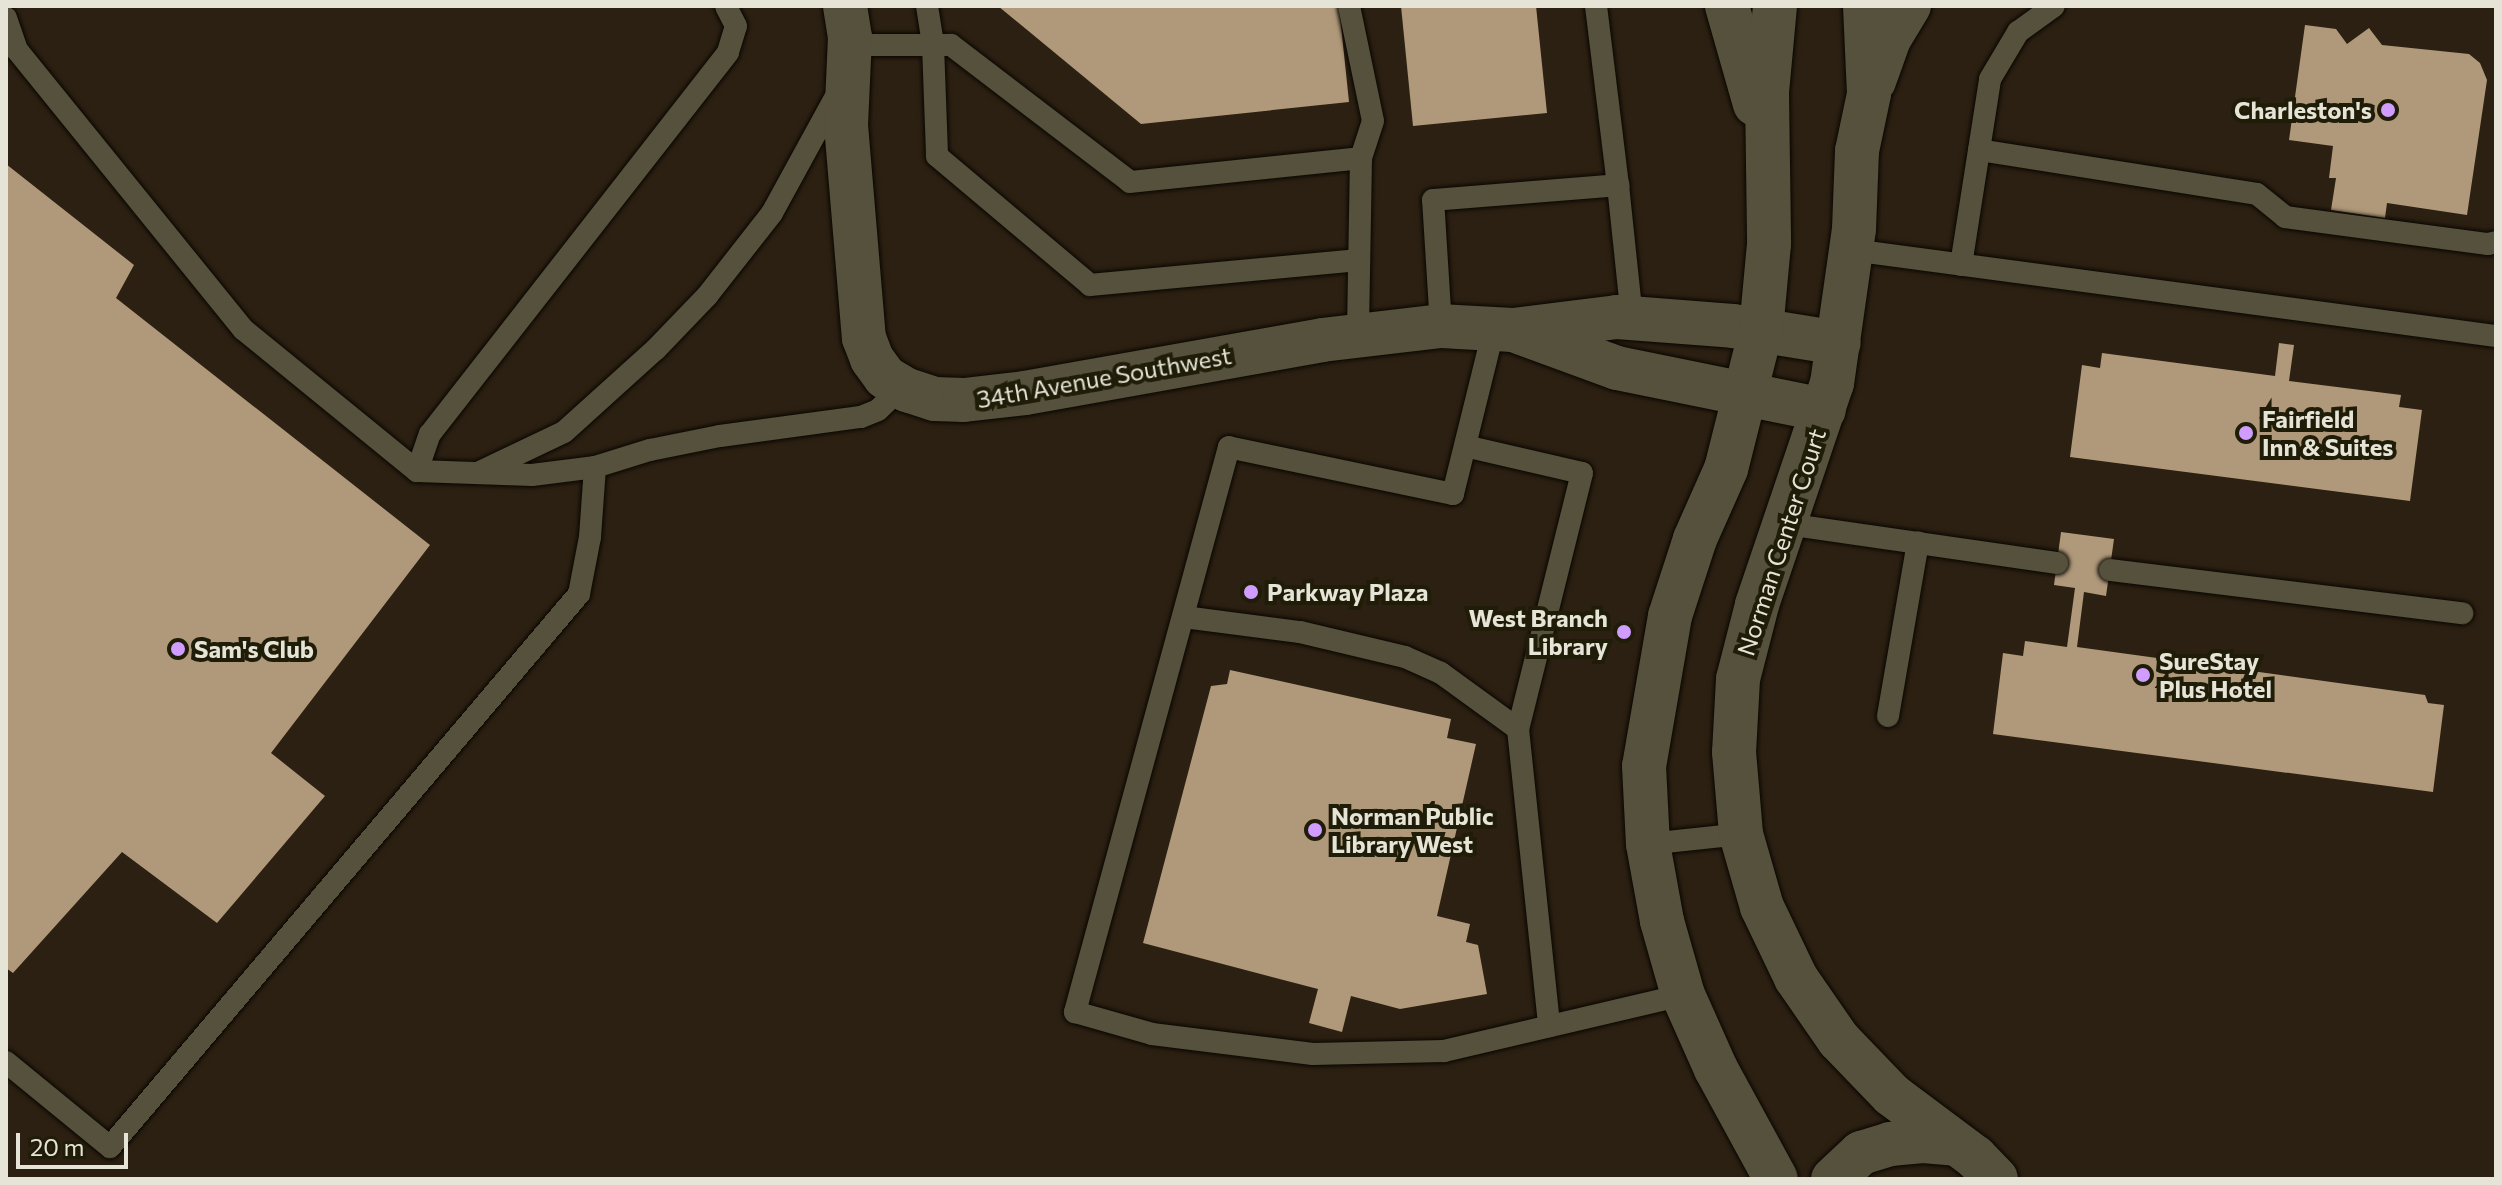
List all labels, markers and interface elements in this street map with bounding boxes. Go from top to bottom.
place label: Charleston's [2234,96,2372,124]
marker: Charleston's [2379,101,2397,119]
street label: 34th Avenue Southwest [974,340,1234,414]
place label: Fairfield Inn & Suites [2262,405,2393,461]
marker: Fairfield Inn & Suites [2237,424,2255,442]
street label: Norman Center Court [1731,425,1831,659]
place label: Parkway Plaza [1267,578,1428,606]
marker: Parkway Plaza [1242,583,1260,601]
place label: West Branch Library [1469,604,1608,660]
marker: West Branch Library [1615,623,1633,641]
place label: Sam's Club [194,635,314,663]
marker: Sam's Club [169,640,187,658]
place label: SureStay Plus Hotel [2159,647,2272,703]
marker: SureStay Plus Hotel [2134,666,2152,684]
place label: Norman Public Library West [1331,802,1494,858]
marker: Norman Public Library West [1306,821,1324,839]
scale bar [20,1117,132,1167]
text: 20 m [30,1132,84,1161]

